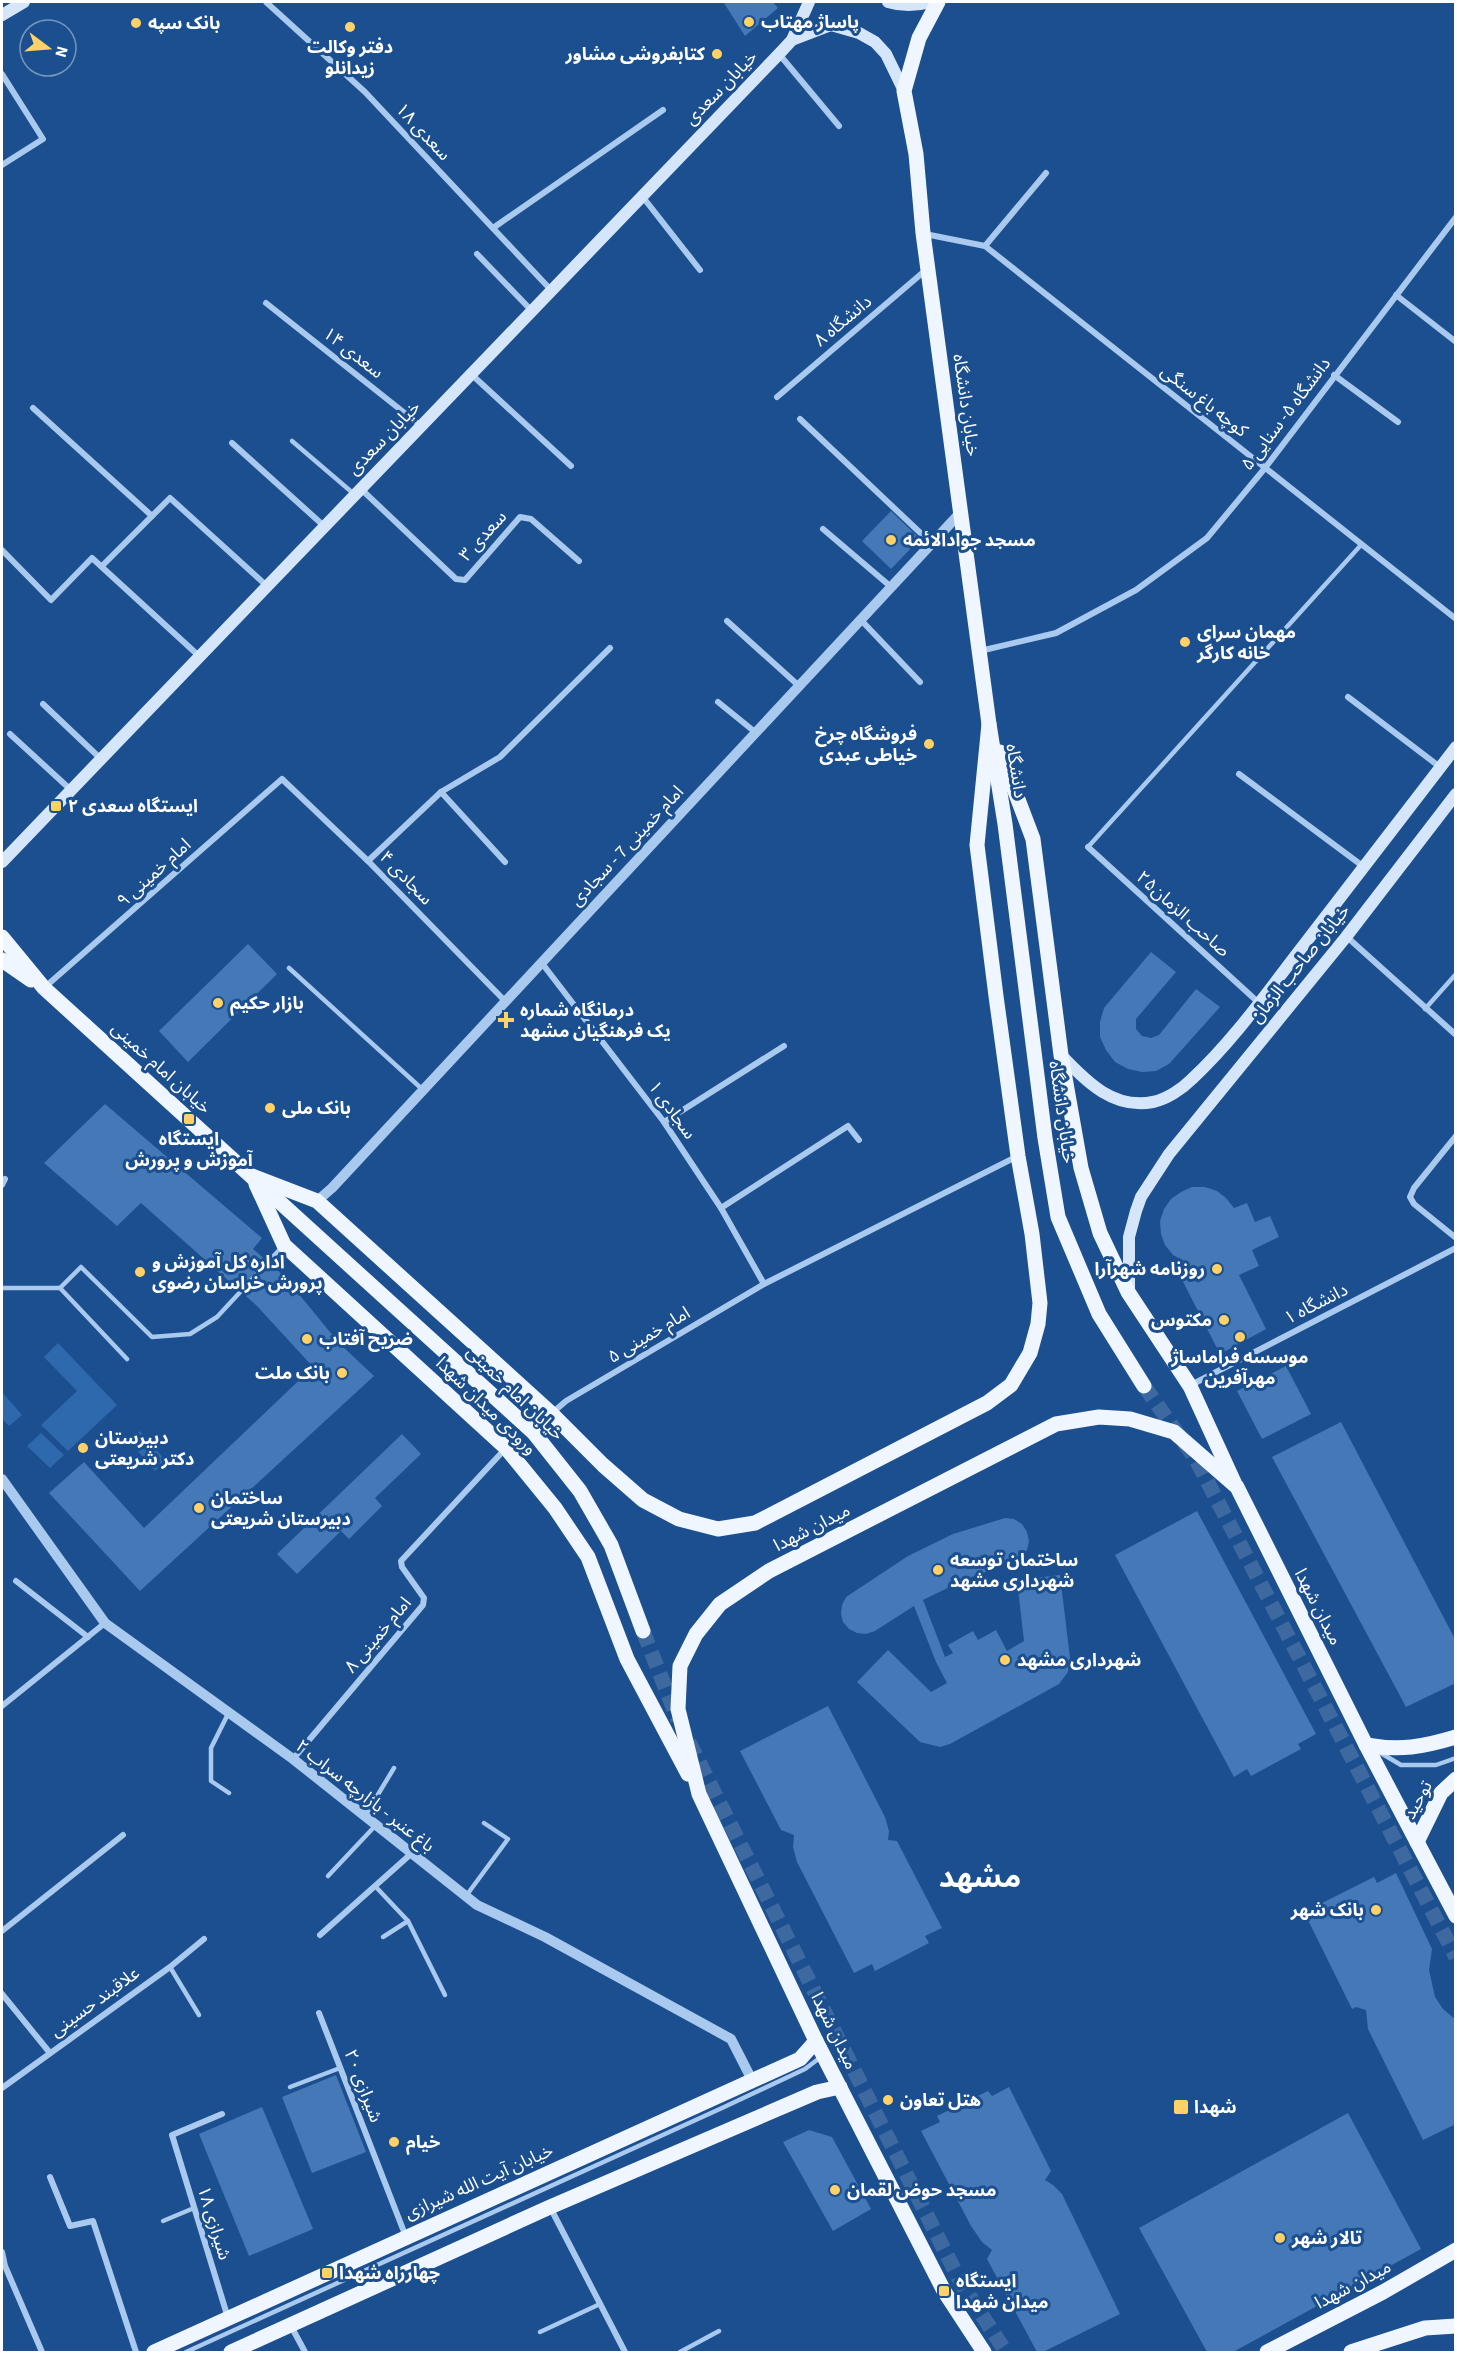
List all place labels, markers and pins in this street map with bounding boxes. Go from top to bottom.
place label: پاساژ مهتاب [761,10,859,35]
place label: بانک سپه [148,11,220,36]
marker: پاساژ مهتاب [742,15,756,29]
marker: بانک سپه [129,16,143,30]
marker: دفتر وکالت زیدانلو [343,20,357,34]
place label: دفتر وکالت زیدانلو [307,35,393,81]
place label: کتابفروشی مشاور [564,42,706,67]
marker: کتابفروشی مشاور [710,47,724,61]
place label: مسجد جوادالائمه [903,528,1036,553]
marker: مسجد جوادالائمه [884,533,898,547]
place label: مهمان سرای خانه کارگر [1196,620,1296,666]
marker: مهمان سرای خانه کارگر [1178,635,1192,649]
place label: فروشگاه چرخ خیاطی عبدی [815,722,917,768]
marker: فروشگاه چرخ خیاطی عبدی [922,737,936,751]
place label: ایستگاه سعدی ۲ [68,794,198,819]
marker: ایستگاه سعدی ۲ [49,799,63,813]
place label: بازار حکیم [230,991,304,1016]
marker: بازار حکیم [211,996,225,1010]
place label: درمانگاه شماره یک فرهنگیان مشهد [520,998,671,1044]
marker: درمانگاه شماره یک فرهنگیان مشهد [497,1011,515,1029]
place label: بانک ملی [282,1096,351,1121]
marker: بانک ملی [263,1101,277,1115]
marker: ایستگاه آموزش و پرورش [182,1112,196,1126]
place label: ایستگاه آموزش و پرورش [125,1127,254,1173]
place label: اداره کل آموزش و پرورش خراسان رضوی [152,1250,323,1296]
place label: روزنامه شهرآرا [1095,1257,1205,1282]
marker: روزنامه شهرآرا [1210,1262,1224,1276]
marker: اداره کل آموزش و پرورش خراسان رضوی [133,1265,147,1279]
place label: مکتوس [1151,1308,1212,1333]
marker: مکتوس [1217,1313,1231,1327]
place label: ضریح آفتاب [319,1327,413,1352]
marker: موسسه فراماساژ مهرآفرین [1233,1330,1247,1344]
marker: ضریح آفتاب [300,1332,314,1346]
place label: موسسه فراماساژ مهرآفرین [1171,1345,1309,1391]
place label: بانک ملت [255,1361,330,1386]
marker: بانک ملت [335,1366,349,1380]
place label: دبیرستان دکتر شریعتی [95,1426,194,1472]
marker: دبیرستان دکتر شریعتی [76,1441,90,1455]
place label: ساختمان دبیرستان شریعتی [211,1486,351,1532]
marker: ساختمان دبیرستان شریعتی [192,1501,206,1515]
place label: ساختمان توسعه شهرداری مشهد [950,1548,1078,1594]
marker: ساختمان توسعه شهرداری مشهد [931,1563,945,1577]
place label: شهرداری مشهد [1017,1648,1141,1673]
marker: شهرداری مشهد [998,1653,1012,1667]
place label: بانک شهر [1290,1898,1364,1923]
marker: بانک شهر [1369,1903,1383,1917]
place label: هتل تعاون [900,2088,981,2113]
marker: هتل تعاون [881,2093,895,2107]
place label: شهدا [1194,2095,1237,2120]
marker: شهدا [1172,2098,1190,2116]
place label: خیام [406,2130,440,2155]
marker: خیام [387,2135,401,2149]
place label: مسجد حوض لقمان [847,2178,997,2203]
marker: مسجد حوض لقمان [828,2183,842,2197]
place label: تالار شهر [1291,2226,1363,2251]
marker: تالار شهر [1273,2231,1287,2245]
place label: چهارراه شهدا [339,2261,440,2286]
marker: چهارراه شهدا [320,2266,334,2280]
place label: ایستگاه میدان شهدا [956,2269,1049,2315]
marker: ایستگاه میدان شهدا [937,2284,951,2298]

